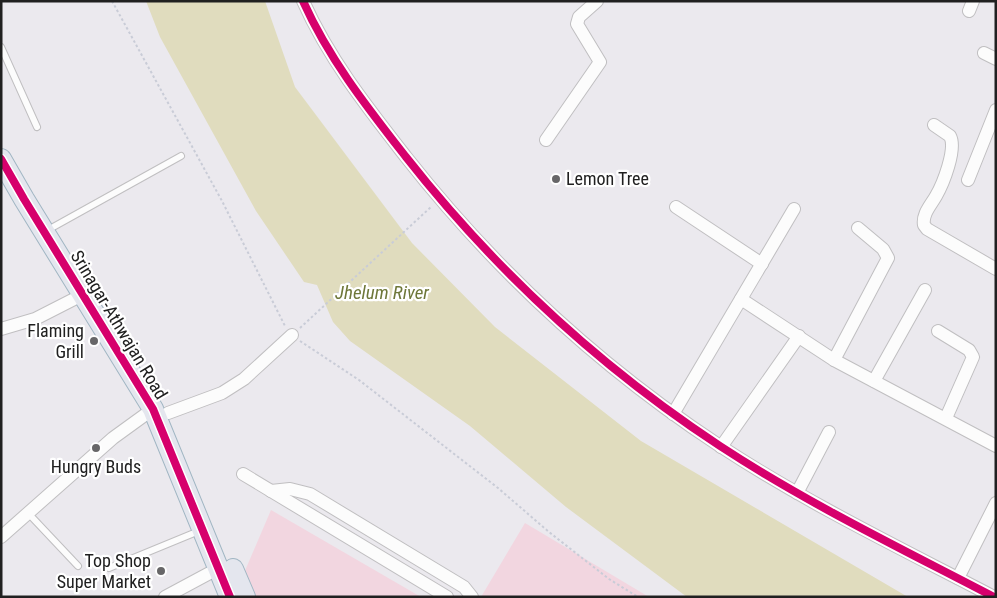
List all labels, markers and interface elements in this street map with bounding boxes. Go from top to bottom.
place label: Lemon Tree [566,168,649,189]
marker: Lemon Tree [550,173,562,185]
street label: Srinagar-Athwajan Road [67,246,172,403]
water label: Jhelum River [335,281,429,304]
place label: Flaming Grill [27,320,84,362]
marker: Flaming Grill [88,335,100,347]
marker: Hungry Buds [90,442,102,454]
place label: Hungry Buds [51,456,141,477]
place label: Top Shop Super Market [57,550,151,592]
marker: Top Shop Super Market [155,565,167,577]

